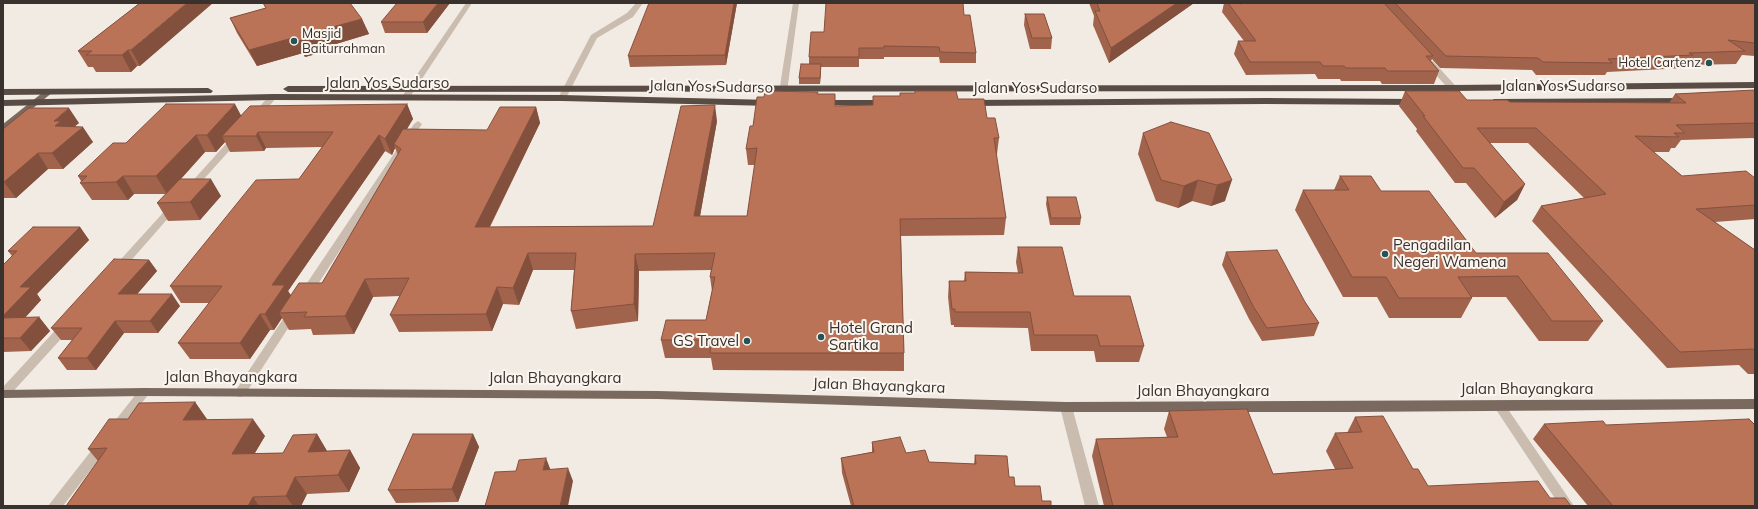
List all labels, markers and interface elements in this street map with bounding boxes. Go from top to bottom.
place label: Masjid Baiturrahman [302,26,385,57]
marker: Masjid Baiturrahman [289,36,299,46]
place label: Hotel Cartenz [1618,55,1701,71]
marker: Hotel Cartenz [1704,58,1714,68]
street label: Jalan Yos Sudarso [325,74,449,92]
street label: Jalan Yos Sudarso [649,77,773,97]
street label: Jalan Yos Sudarso [1501,77,1625,95]
street label: Jalan Yos Sudarso [973,79,1097,97]
place label: Pengadilan Negeri Wamena [1393,236,1506,271]
marker: Pengadilan Negeri Wamena [1380,249,1390,259]
place label: Hotel Grand Sartika [829,319,913,354]
place label: GS Travel [673,332,739,350]
marker: Hotel Grand Sartika [816,332,826,342]
marker: GS Travel [742,336,752,346]
street label: Jalan Bhayangkara [165,368,297,386]
street label: Jalan Bhayangkara [489,369,621,387]
street label: Jalan Bhayangkara [812,375,946,397]
street label: Jalan Bhayangkara [1461,380,1593,398]
street label: Jalan Bhayangkara [1137,382,1269,400]

